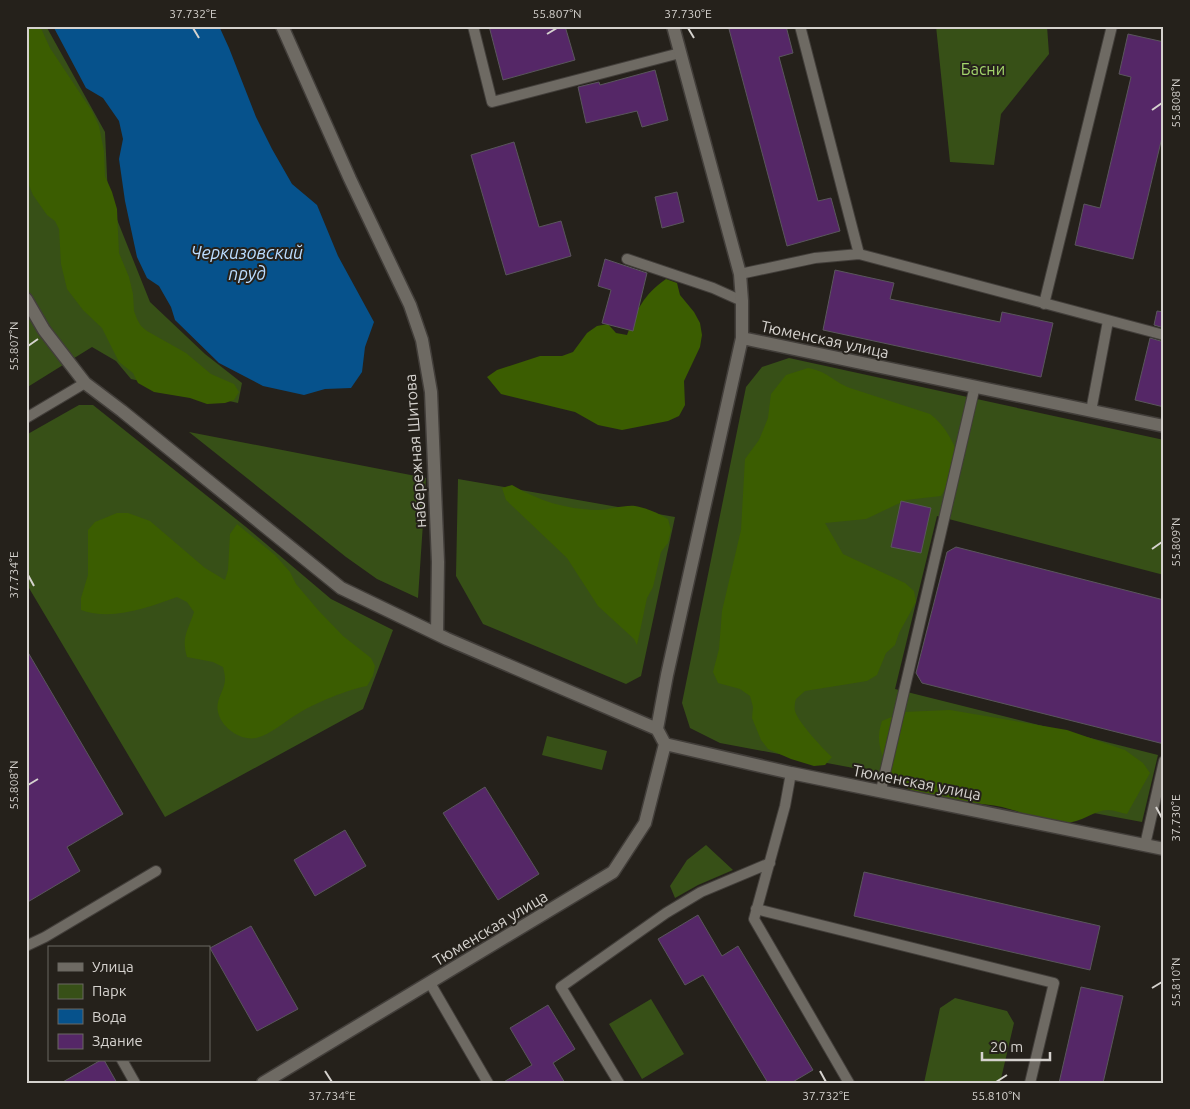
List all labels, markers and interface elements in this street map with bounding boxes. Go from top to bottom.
text: 37.732°E [169,7,217,20]
text: 55.807°N [532,7,582,20]
text: 37.730°E [664,7,712,20]
park label: Басни [961,60,1005,78]
text: 55.808°N [1169,78,1182,128]
water label: Черкизовский пруд [191,242,303,283]
street label: Тюменская улица [759,317,891,361]
text: 55.807°N [7,321,20,371]
street label: набережная Шитова [401,373,429,529]
text: 55.809°N [1169,517,1182,567]
text: 37.734°E [7,551,20,599]
text: 55.808°N [7,760,20,810]
street label: Тюменская улица [851,761,983,803]
text: 37.730°E [1169,794,1182,842]
street label: Тюменская улица [429,887,551,969]
legend [48,946,210,1062]
text: 55.810°N [1169,957,1182,1007]
text: Улица [92,958,134,975]
text: Парк [92,982,127,999]
text: Вода [92,1008,127,1025]
scale bar [982,1029,1050,1061]
text: Здание [92,1032,143,1049]
text: 20 m [990,1038,1023,1055]
text: 37.734°E [308,1089,356,1102]
text: 37.732°E [802,1089,850,1102]
text: 55.810°N [971,1089,1021,1102]

